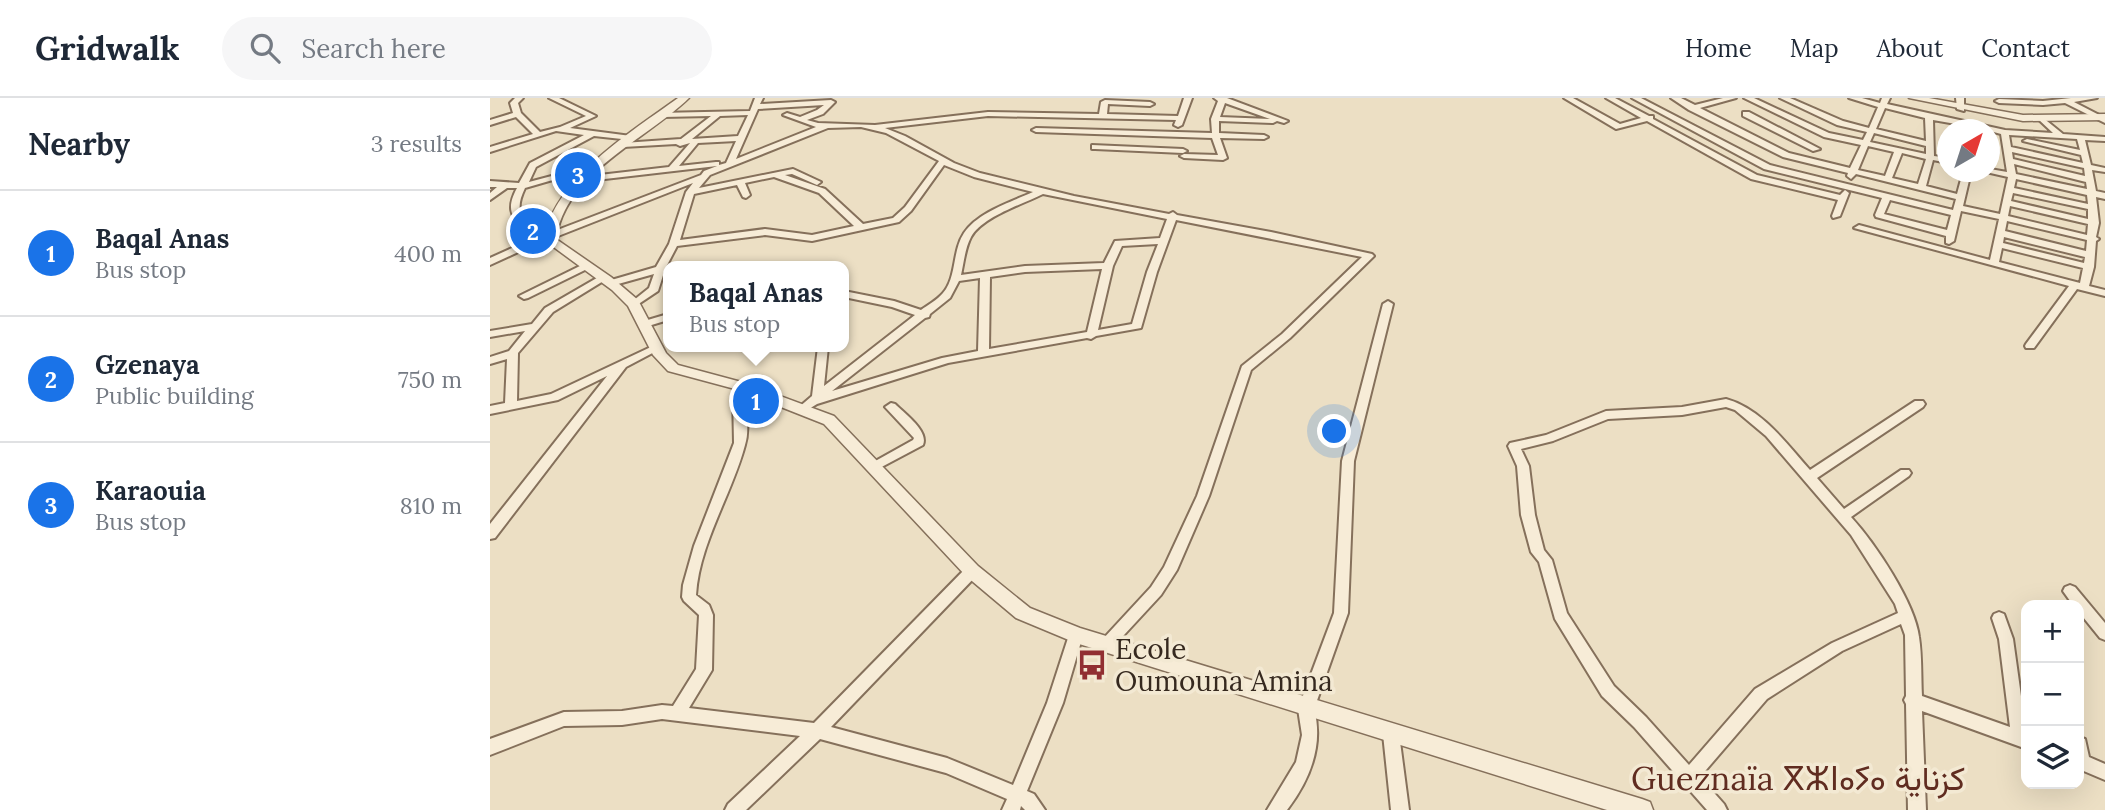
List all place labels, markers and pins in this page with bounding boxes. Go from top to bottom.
pin: 3 [555,149,601,201]
pin: 2 [510,205,556,257]
pin: 1 [733,375,779,427]
place label: Ecole Oumouna Amina [1115,631,1333,699]
bus stop icon: Ecole Oumouna Amina [1075,648,1109,682]

